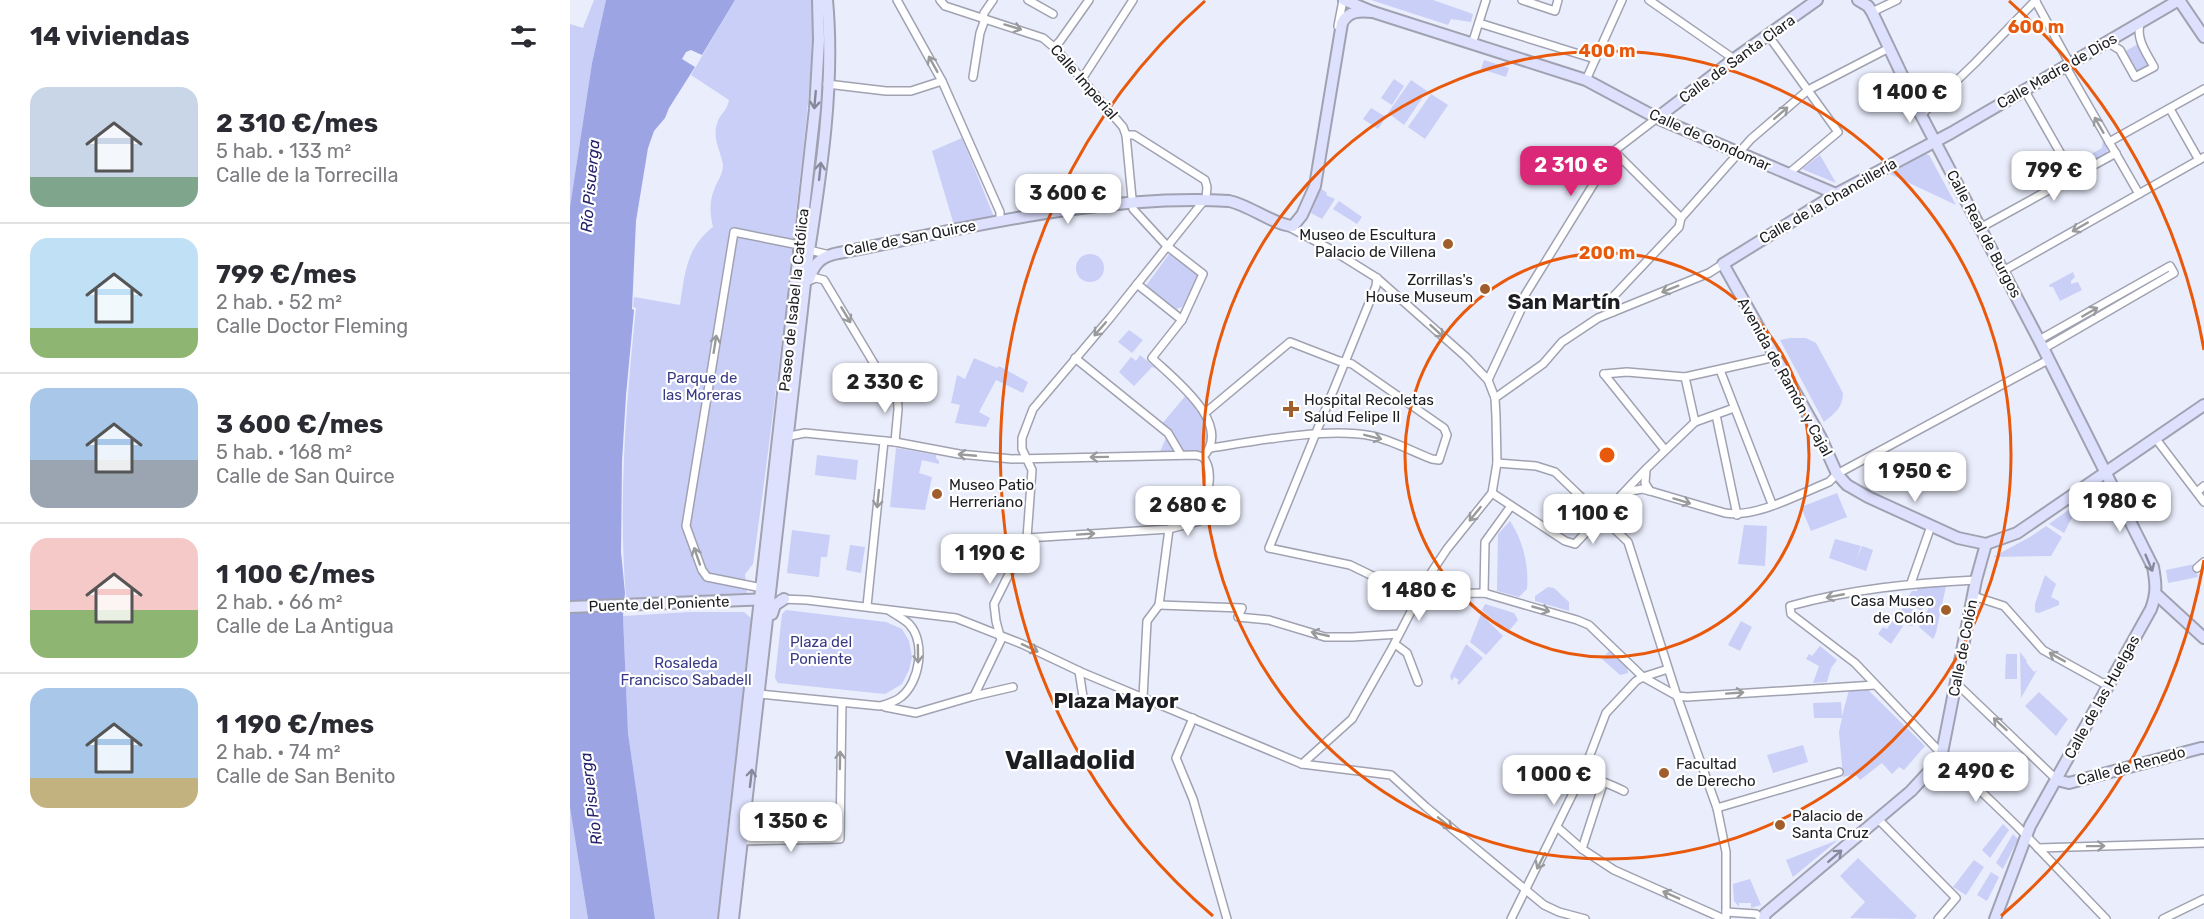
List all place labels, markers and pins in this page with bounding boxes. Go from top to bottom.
pin: 1 400 € [1855,73,1965,124]
pin: 2 310 € [1516,146,1626,197]
pin: 799 € [2012,151,2096,202]
pin: 3 600 € [1013,174,1123,225]
place label: Museo de Escultura Palacio de Villena [1299,226,1436,261]
marker: Museo de Escultura Palacio de Villena [1441,237,1455,251]
place label: Zorrillas's House Museum [1366,271,1473,306]
marker: Zorrillas's House Museum [1478,282,1492,296]
pin: 2 330 € [830,363,940,414]
place label: Hospital Recoletas Salud Felipe II [1304,391,1434,426]
marker: Hospital Recoletas Salud Felipe II [1282,400,1300,418]
centre of rings [1597,445,1617,465]
pin: 1 950 € [1860,452,1970,503]
place label: Museo Patio Herreriano [949,476,1034,511]
pin: 1 980 € [2065,482,2175,533]
pin: 2 680 € [1133,486,1243,537]
marker: Museo Patio Herreriano [930,487,944,501]
pin: 1 100 € [1538,494,1648,545]
pin: 1 190 € [935,534,1045,585]
pin: 1 480 € [1364,571,1474,622]
place label: Casa Museo de Colón [1851,592,1934,627]
marker: Casa Museo de Colón [1939,603,1953,617]
pin: 2 490 € [1921,752,2031,803]
pin: 1 000 € [1499,755,1609,806]
place label: Facultad de Derecho [1676,755,1756,790]
marker: Facultad de Derecho [1657,766,1671,780]
pin: 1 350 € [736,802,846,853]
place label: Palacio de Santa Cruz [1792,807,1869,842]
marker: Palacio de Santa Cruz [1773,818,1787,832]

